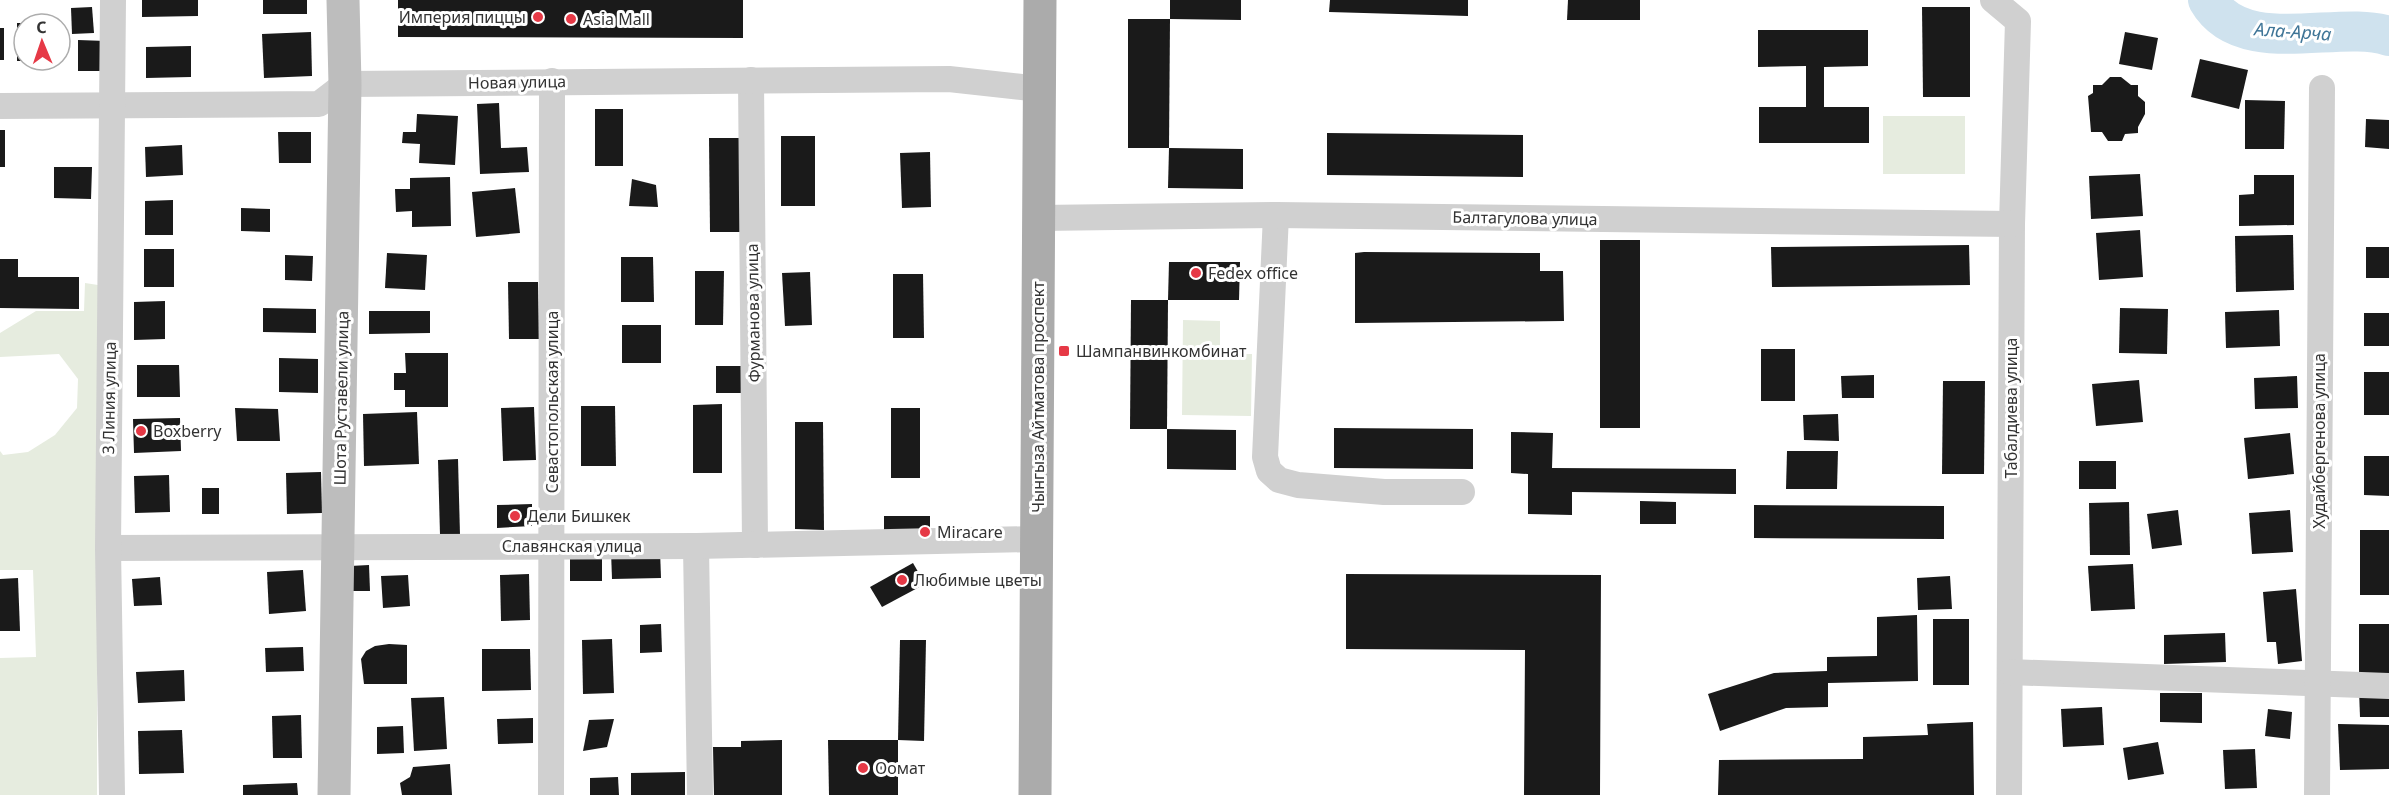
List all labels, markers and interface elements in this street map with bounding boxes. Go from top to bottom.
place label: Империя пиццы [399,6,526,28]
place label: Asia Mall [583,8,650,30]
marker: Империя пиццы [531,10,545,24]
north arrow [12,12,72,72]
marker: Asia Mall [564,12,578,26]
text: С [36,16,47,38]
water label: Ала-Арча [2252,16,2332,46]
street label: Новая улица [468,70,566,94]
street label: Балтагулова улица [1452,206,1598,230]
street label: Фурманова улица [741,243,765,383]
place label: Fedex office [1208,262,1298,284]
marker: Fedex office [1189,266,1203,280]
street label: Чынгыза Айтматова проспект [1027,281,1049,513]
street label: Шота Руставели улица [328,310,354,486]
street label: Севастопольская улица [541,311,563,493]
street label: Табалдиева улица [2000,338,2022,478]
place label: Шампанвинкомбинат [1076,340,1247,362]
street label: 3 Линия улица [97,341,121,455]
marker: Шампанвинкомбинат [1057,344,1071,358]
street label: Худайбергенова улица [2308,353,2330,529]
place label: Boxberry [153,420,222,442]
marker: Boxberry [134,424,148,438]
place label: Дели Бишкек [527,505,631,527]
marker: Дели Бишкек [508,509,522,523]
place label: Miracare [937,521,1003,543]
marker: Miracare [918,525,932,539]
street label: Славянская улица [502,535,642,557]
place label: Любимые цветы [914,569,1042,591]
marker: Любимые цветы [895,573,909,587]
place label: Оомат [875,757,926,779]
marker: Оомат [856,761,870,775]

